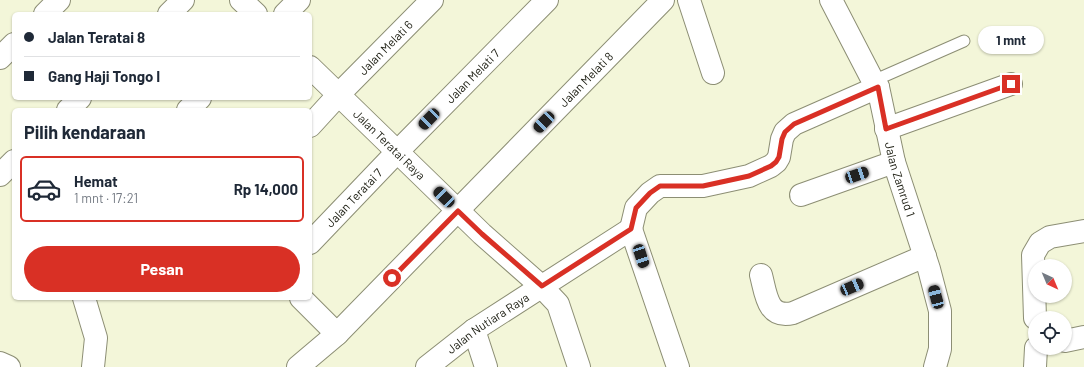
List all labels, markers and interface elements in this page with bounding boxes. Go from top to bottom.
street label: Jalan Melati 6 [355,17,415,77]
callout: 1 mnt [978,26,1044,54]
text: Jalan Teratai 8 [48,28,145,46]
text: 1 mnt [996,32,1026,48]
street label: Jalan Melati 7 [443,46,502,106]
street label: Jalan Melati 8 [556,49,615,109]
text: Gang Haji Tongo I [48,67,160,85]
route end [1002,75,1020,93]
street label: Jalan Teratai Raya [351,106,428,182]
car [416,106,442,132]
car [531,109,557,135]
text: Pilih kendaraan [24,121,145,143]
street label: Jalan Zamrud 1 [883,140,918,218]
street label: Jalan Teratai 7 [322,165,385,230]
car [844,165,870,185]
icon: car [26,171,62,207]
text: Hemat [74,172,118,190]
text: Rp 14,000 [234,180,298,198]
car [431,184,457,210]
text: 1 mnt · 17:21 [74,190,138,206]
car [632,243,650,269]
button: Pesan [24,246,300,292]
north arrow [1028,259,1072,303]
map controls [1028,259,1072,355]
route start [383,269,401,287]
car [839,277,865,297]
car [927,284,945,310]
street label: Jalan Nutiara Raya [444,290,531,356]
button: locate [1028,311,1072,355]

